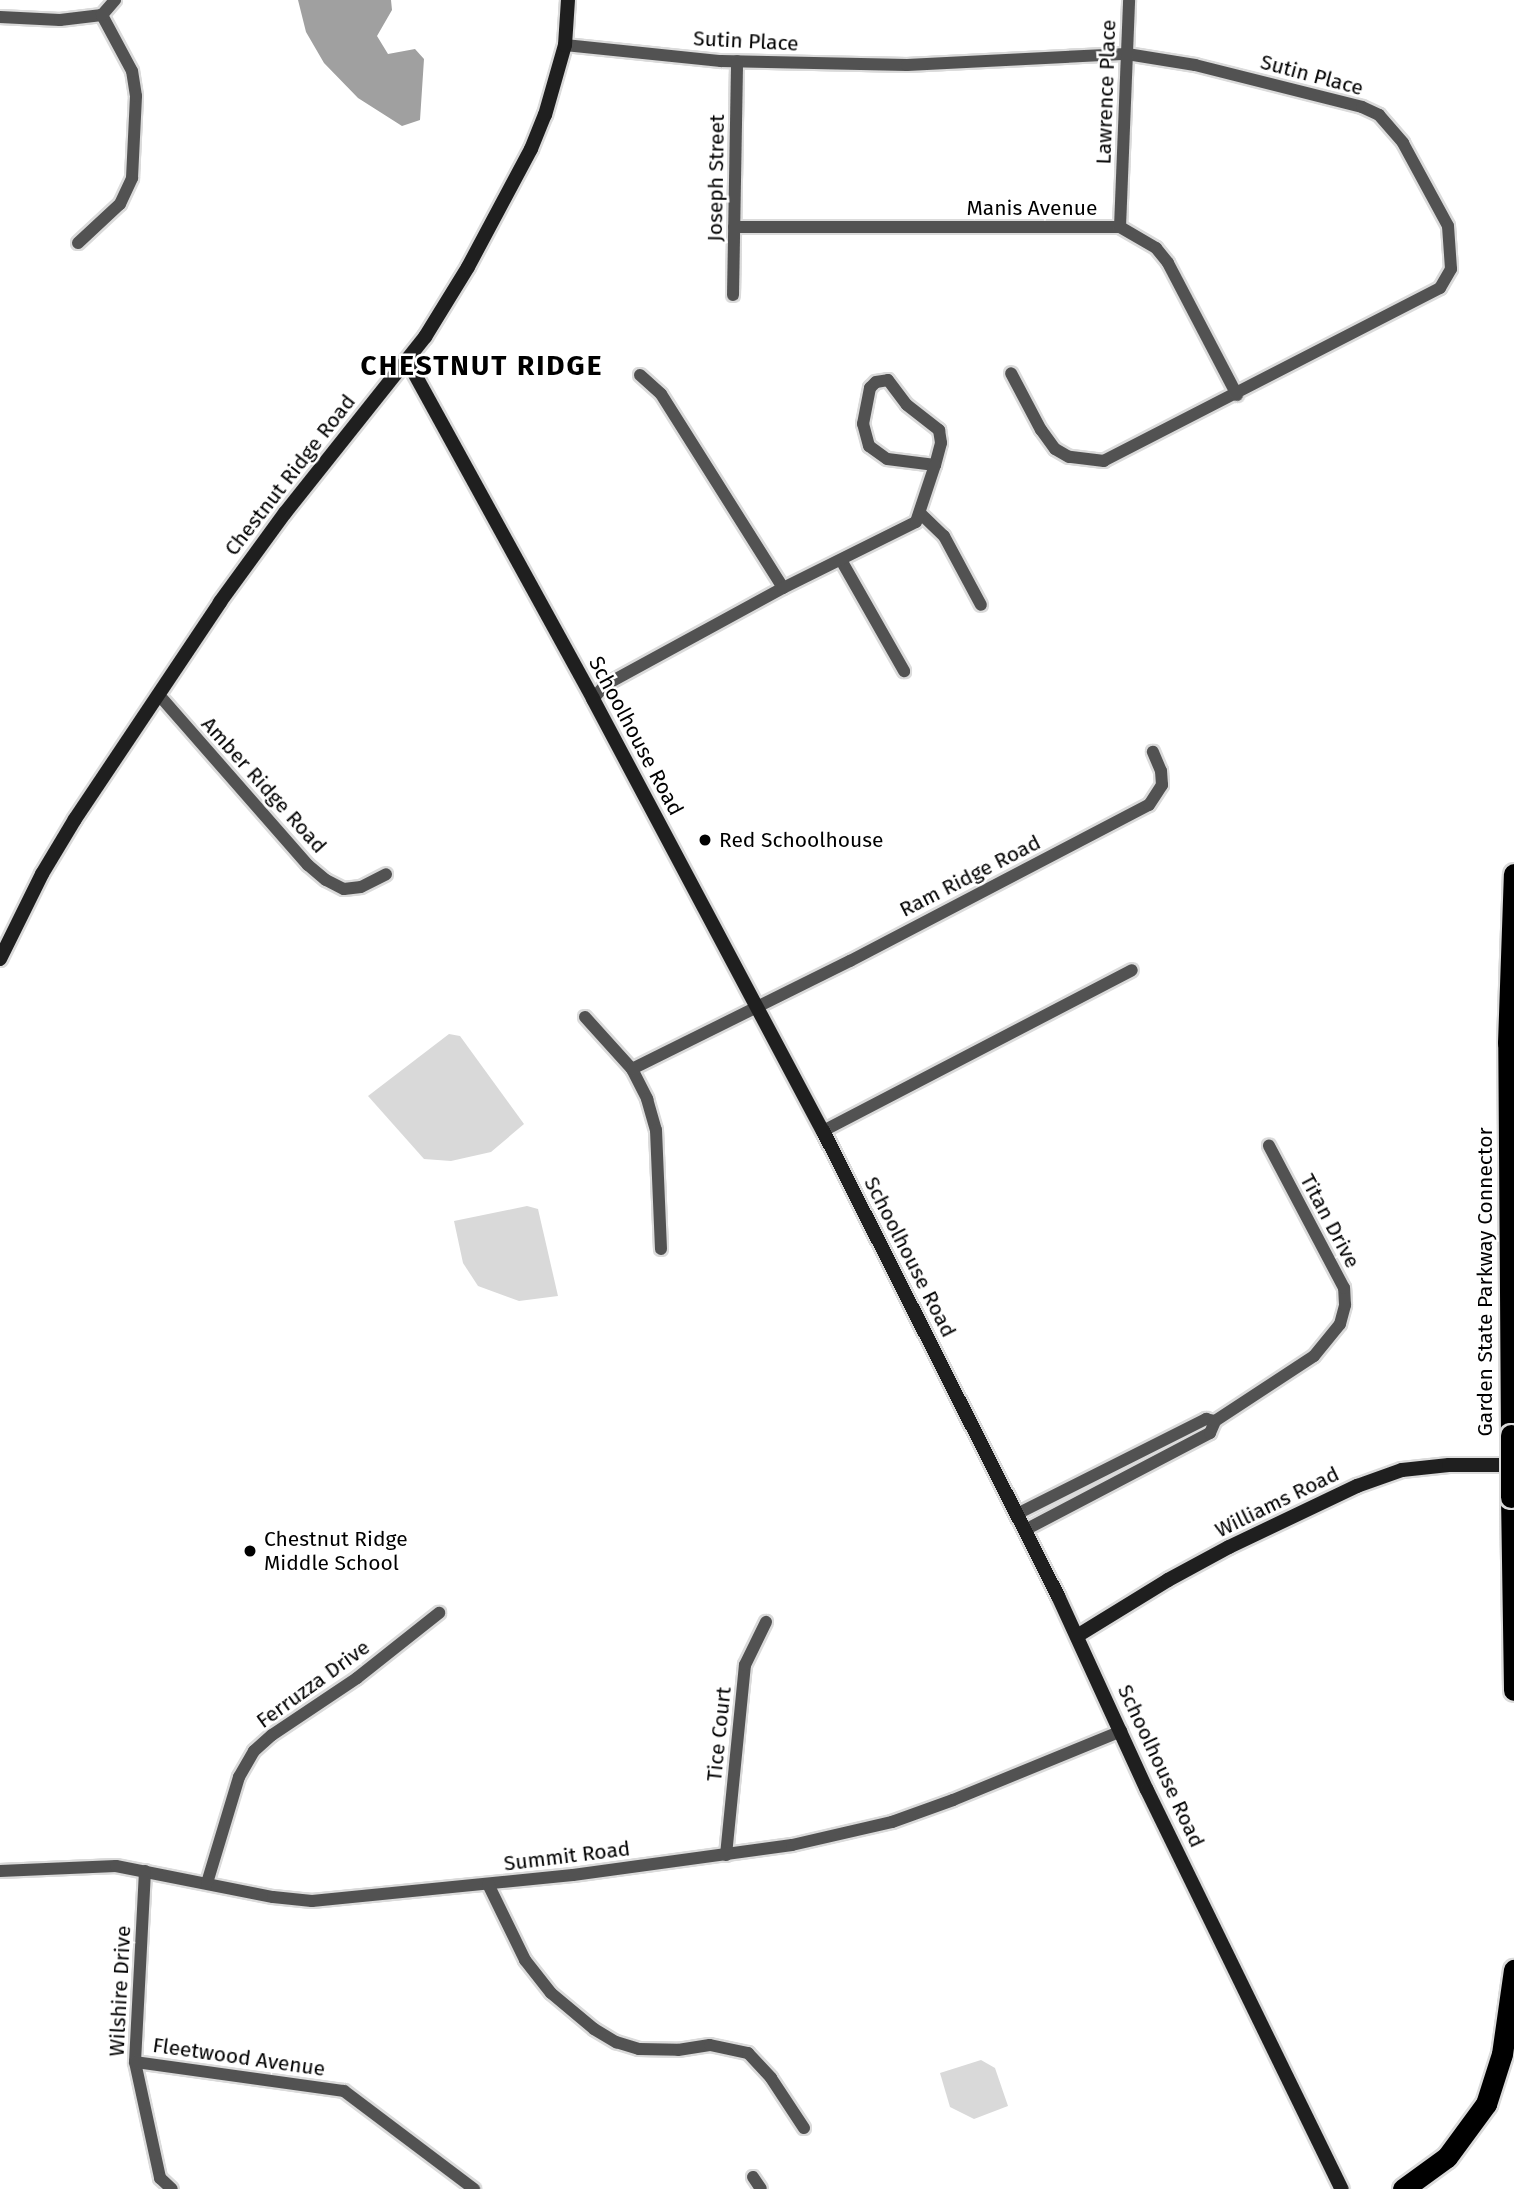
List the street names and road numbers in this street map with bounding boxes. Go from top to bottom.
street label: Lawrence Place [1091,19,1121,165]
street label: Sutin Place [693,26,799,56]
street label: Sutin Place [1258,49,1366,101]
street label: Joseph Street [702,114,730,242]
street label: Manis Avenue [966,195,1098,221]
street label: Chestnut Ridge Road [219,389,361,561]
street label: Schoolhouse Road [583,652,689,820]
street label: Amber Ridge Road [196,712,332,858]
street label: Ram Ridge Road [895,830,1045,922]
street label: Garden State Parkway Connector [1472,1127,1498,1437]
street label: Titan Drive [1295,1170,1365,1272]
street label: Schoolhouse Road [859,1173,961,1341]
street label: Williams Road [1211,1461,1343,1543]
street label: Ferruzza Drive [251,1635,375,1733]
street label: Schoolhouse Road [1112,1681,1210,1851]
street label: Tice Court [702,1685,736,1783]
street label: Summit Road [502,1836,632,1876]
street label: Wilshire Drive [104,1925,136,2057]
street label: Fleetwood Avenue [151,2032,327,2082]

